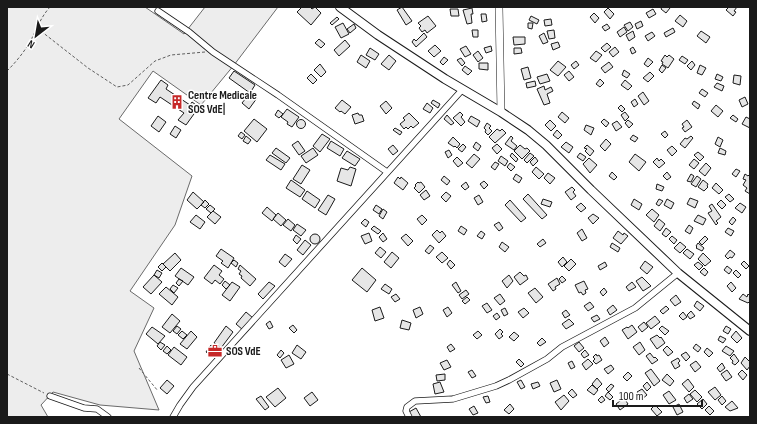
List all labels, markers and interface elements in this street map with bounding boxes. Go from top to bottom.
north arrow [16,16,56,56]
text: N [25,37,37,51]
place label: Centre Medicale SOS VdE| [188,88,257,117]
building icon: Centre Medicale SOS VdE| [169,94,185,110]
office icon: SOS VdE [207,343,223,359]
place label: SOS VdE [226,344,261,359]
scale bar [613,382,702,408]
text: 100 m [619,389,644,404]

